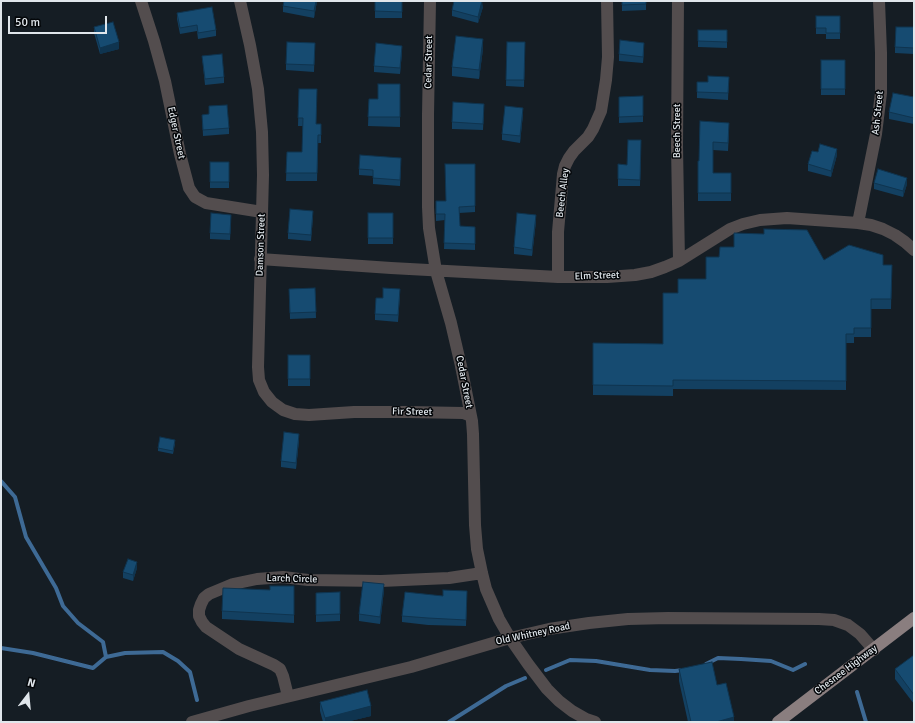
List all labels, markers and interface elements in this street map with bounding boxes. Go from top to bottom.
scale bar [10,8,109,34]
text: 50 m [15,15,40,30]
street label: Cedar Street [423,35,435,89]
street label: Ash Street [870,90,886,136]
street label: Beech Street [671,104,683,158]
street label: Edger Street [165,106,187,160]
street label: Beech Alley [554,168,572,218]
street label: Damson Street [254,213,268,277]
street label: Elm Street [574,269,620,283]
street label: Cedar Street [453,355,475,409]
street label: Fir Street [392,406,432,418]
street label: Larch Circle [266,572,318,586]
street label: Old Whitney Road [495,620,571,648]
street label: Chesnee Highway [812,643,880,697]
north arrow [8,675,48,715]
text: N [26,676,37,690]

